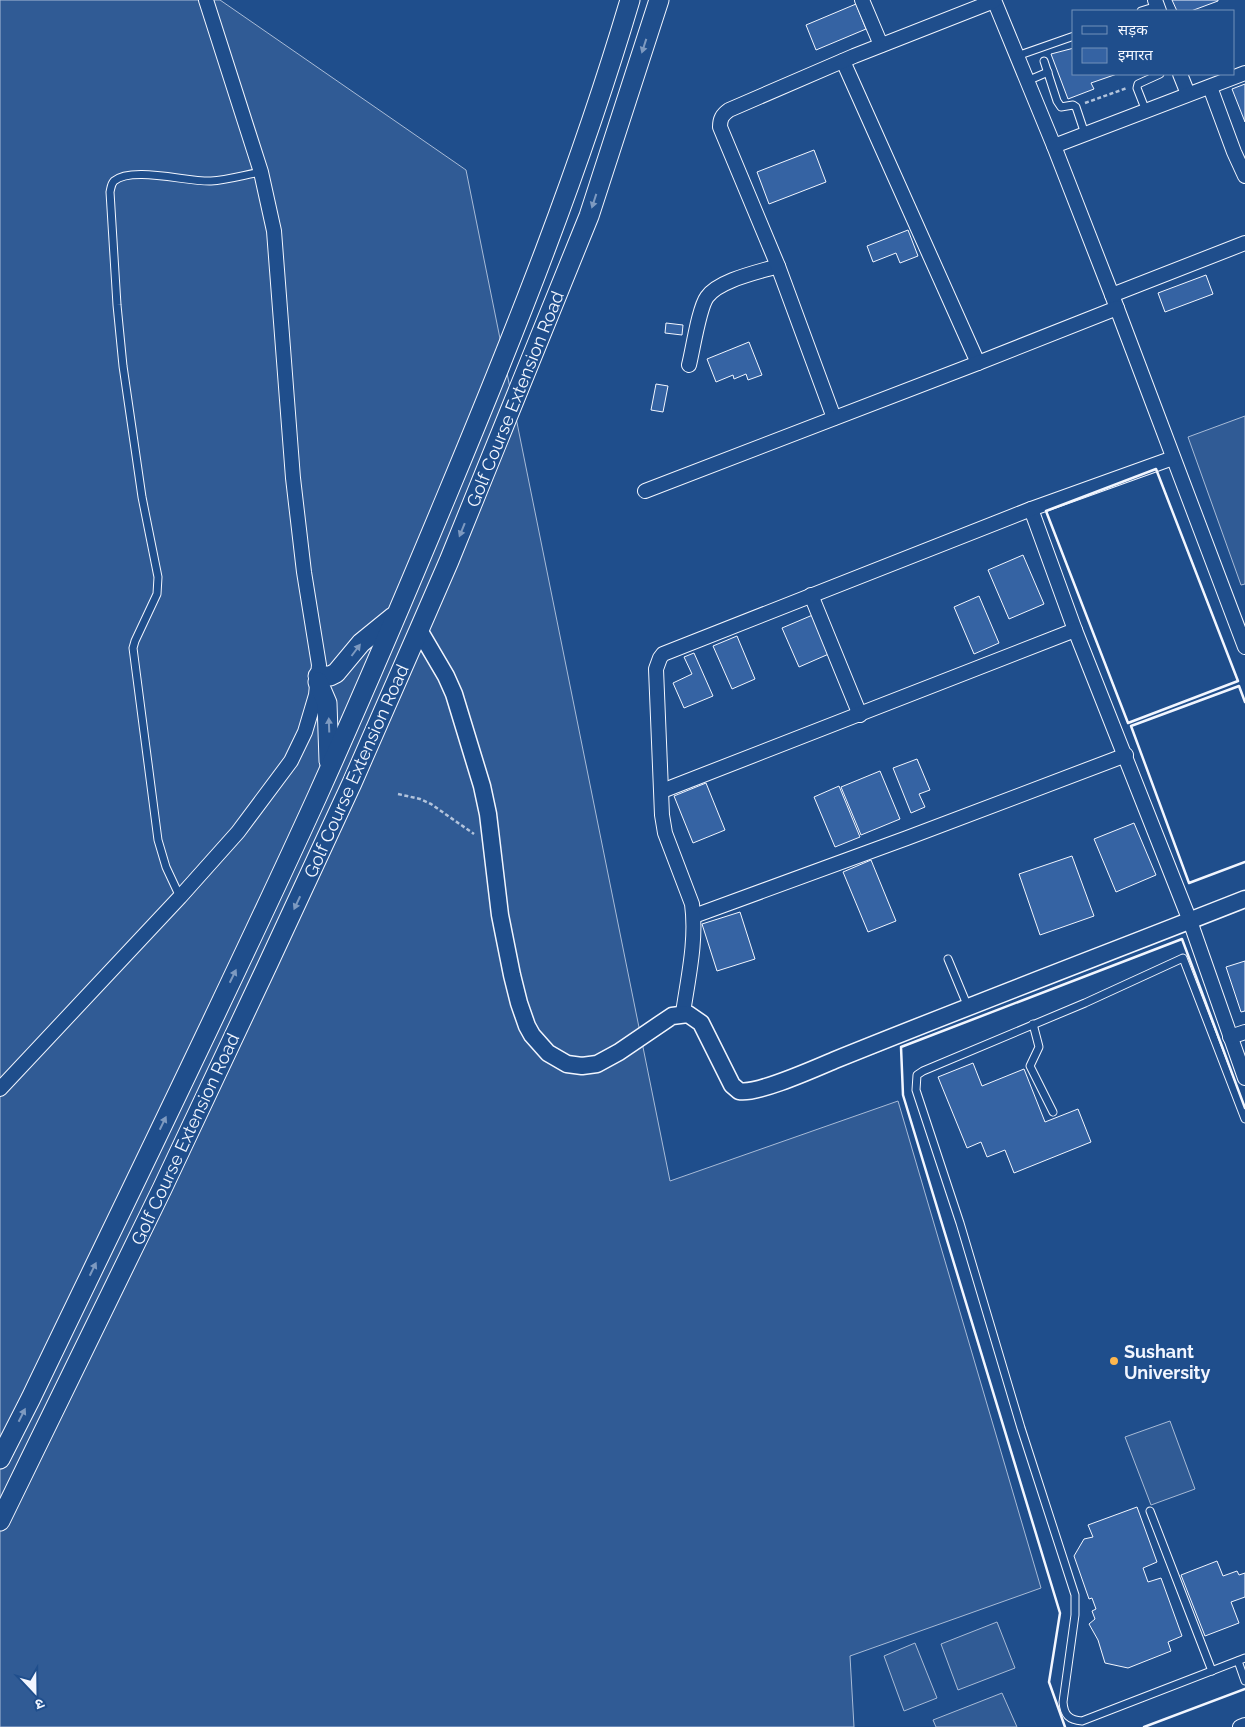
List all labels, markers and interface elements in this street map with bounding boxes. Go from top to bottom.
legend [1072,10,1235,75]
text: सड़क [1118,21,1148,39]
one-way arrow [640,39,648,54]
text: इमारत [1118,46,1153,64]
one-way arrow [590,194,598,209]
street label: Golf Course Extension Road [462,288,568,510]
one-way arrow [457,523,465,537]
one-way arrow [351,643,361,657]
street label: Golf Course Extension Road [299,661,413,881]
one-way arrow [324,717,332,733]
one-way arrow [292,896,300,910]
one-way arrow [229,969,237,983]
street label: Golf Course Extension Road [127,1030,243,1248]
one-way arrow [159,1115,167,1130]
one-way arrow [89,1262,97,1276]
place label: Sushant University [1124,1341,1210,1383]
marker: Sushant University [1108,1355,1120,1367]
one-way arrow [18,1409,27,1422]
north arrow [10,1667,60,1717]
text: उ [32,1695,47,1713]

